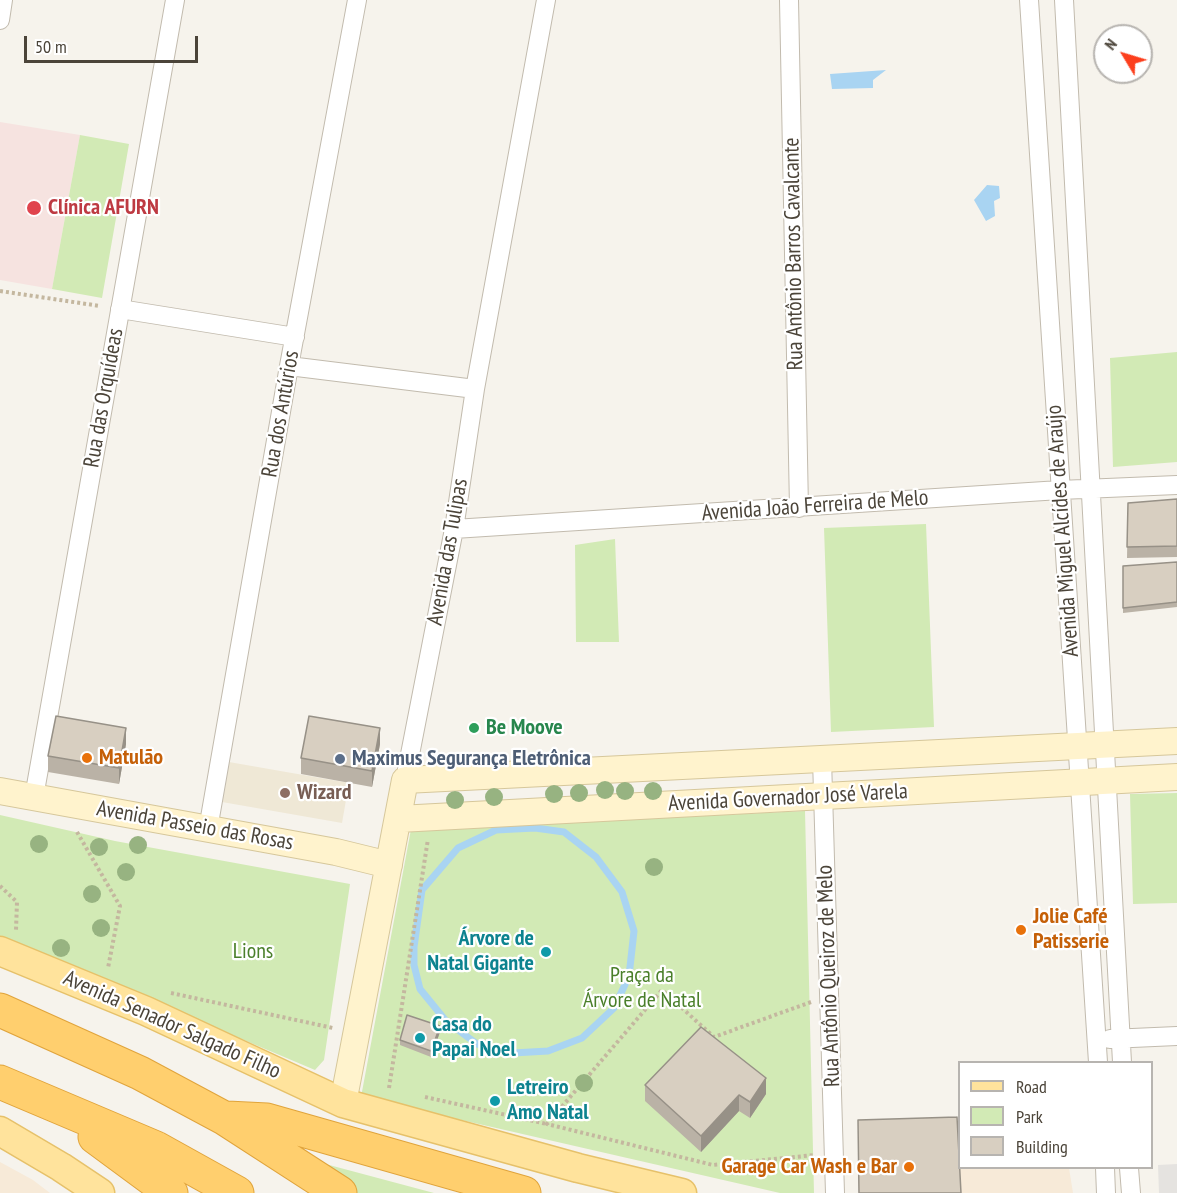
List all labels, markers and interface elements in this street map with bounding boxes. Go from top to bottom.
scale bar [27,24,201,62]
north arrow [1093,24,1153,84]
text: 50 m [35,35,67,58]
text: N [1100,35,1121,54]
street label: Rua Antônio Barros Cavalcante [779,137,809,371]
place label: Clínica AFURN [48,195,159,221]
marker: Clínica AFURN [25,199,43,217]
street label: Rua das Orquídeas [79,326,129,470]
street label: Rua dos Antúrios [257,349,305,479]
street label: Avenida Miguel Alcídes de Araújo [1041,404,1085,658]
street label: Avenida das Tulipas [422,477,474,627]
street label: Avenida João Ferreira de Melo [701,485,929,527]
place label: Be Moove [486,715,563,741]
marker: Be Moove [467,721,481,735]
place label: Matulão [99,745,163,771]
place label: Maximus Segurança Eletrônica [352,746,591,772]
marker: Matulão [80,751,94,765]
marker: Maximus Segurança Eletrônica [333,752,347,766]
street label: Avenida Governador José Varela [668,779,908,817]
place label: Wizard [297,780,351,806]
marker: Wizard [278,786,292,800]
street label: Avenida Passeio das Rosas [95,796,295,856]
street label: Rua Antônio Queiroz de Melo [812,865,846,1087]
place label: Jolie Café Patisserie [1033,904,1109,956]
marker: Jolie Café Patisserie [1014,923,1028,937]
place label: Árvore de Natal Gigante [427,926,534,978]
park label: Lions [233,939,273,965]
marker: Árvore de Natal Gigante [539,945,553,959]
park label: Praça da Árvore de Natal [583,963,701,1014]
street label: Avenida Senador Salgado Filho [59,965,285,1085]
place label: Casa do Papai Noel [432,1012,516,1064]
marker: Casa do Papai Noel [413,1031,427,1045]
legend [958,1061,1153,1169]
place label: Letreiro Amo Natal [507,1075,589,1126]
text: Road [1016,1075,1047,1098]
marker: Letreiro Amo Natal [488,1094,502,1108]
text: Park [1016,1105,1043,1128]
text: Building [1016,1135,1068,1158]
place label: Garage Car Wash e Bar [721,1154,897,1180]
marker: Garage Car Wash e Bar [902,1160,916,1174]

